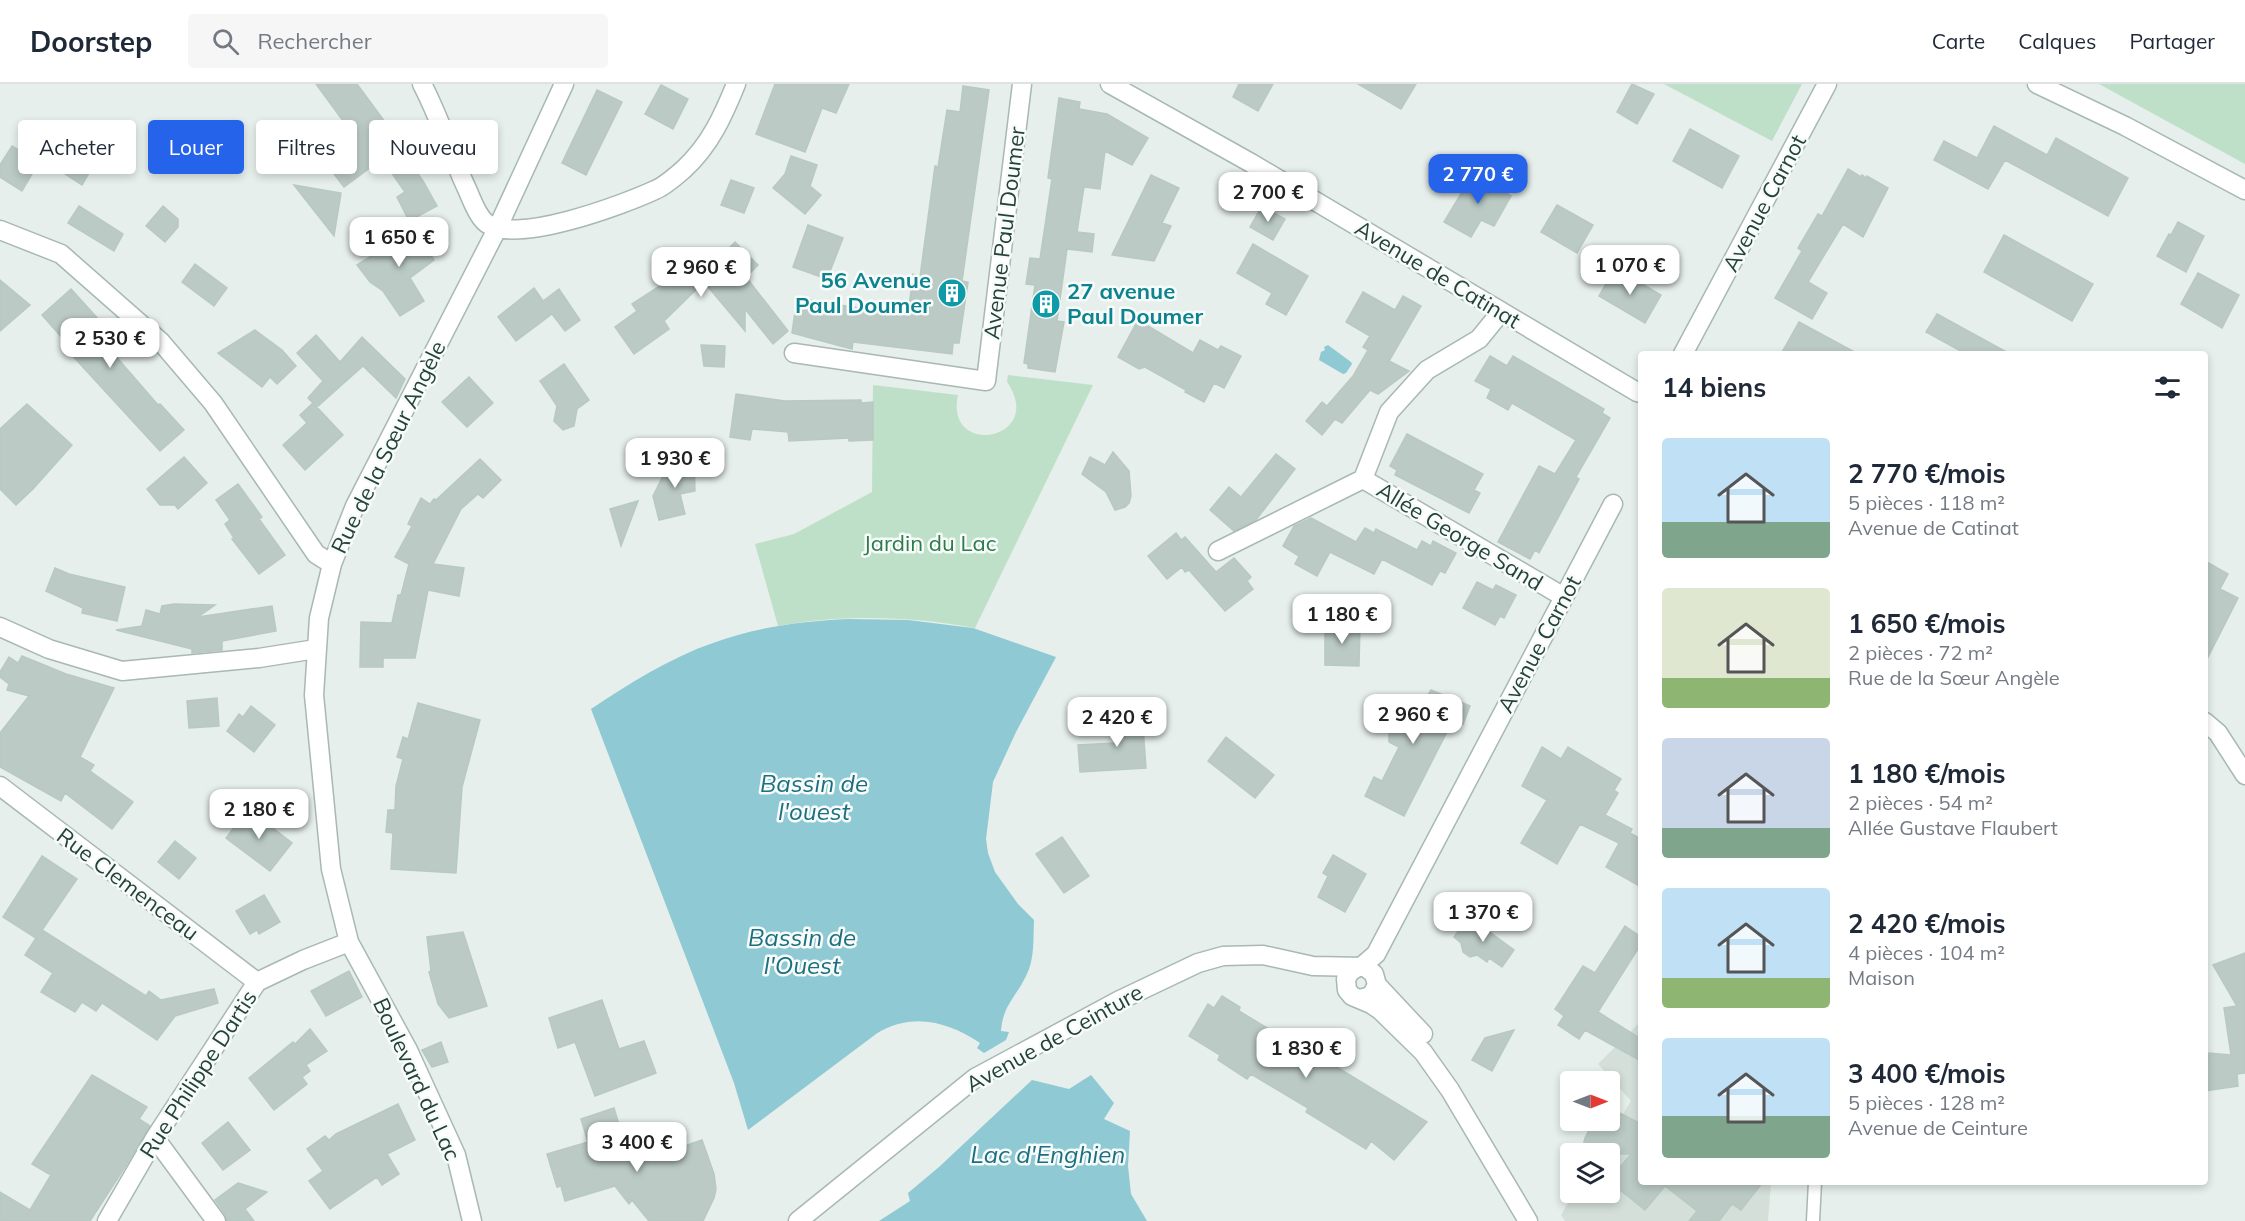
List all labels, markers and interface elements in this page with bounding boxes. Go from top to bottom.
search box [188,14,608,68]
text: Doorstep [30,24,152,59]
icon: search [209,25,242,58]
text: Rechercher [257,27,372,55]
text: Carte [1932,28,1985,54]
text: Calques [2018,28,2096,54]
text: Partager [2129,28,2215,54]
chip: Acheter [18,120,136,174]
chip: Louer [148,120,244,174]
chip: Filtres [256,120,357,174]
chip: Nouveau [369,120,498,174]
street label: Avenue Paul Doumer [977,125,1031,341]
street label: Avenue Carnot [1716,129,1812,276]
pin: 2 770 € [1423,154,1533,205]
text: 2 770 € [1443,161,1513,186]
pin: 2 700 € [1213,172,1323,223]
text: 2 700 € [1233,179,1303,204]
street label: Avenue de Catinat [1350,214,1526,335]
pin: 1 650 € [344,217,454,268]
text: 1 650 € [364,224,434,249]
pin: 1 070 € [1575,245,1685,296]
pin: 2 960 € [646,247,756,298]
text: 1 070 € [1595,252,1665,277]
text: 2 960 € [666,254,736,279]
place label: 56 Avenue Paul Doumer [795,266,931,319]
building icon: 56 Avenue Paul Doumer [936,277,968,309]
place label: 27 avenue Paul Doumer [1067,277,1203,330]
building icon: 27 avenue Paul Doumer [1030,288,1062,320]
pin: 2 530 € [55,318,165,369]
text: 2 530 € [75,325,145,350]
street label: Rue de la Sœur Angèle [324,336,452,558]
text: 14 biens [1662,371,1766,404]
icon: filters [2151,371,2184,404]
pin: 1 930 € [620,438,730,489]
text: 1 930 € [640,445,710,470]
text: 2 770 €/mois [1848,457,2005,490]
icon: home [1710,462,1782,534]
street label: Allée George Sand [1372,475,1548,597]
text: 5 pièces · 118 m² [1848,490,2005,515]
text: Avenue de Catinat [1848,515,2019,540]
park label: Jardin du Lac [863,529,997,557]
street label: Avenue Carnot [1491,570,1587,717]
pin: 1 180 € [1287,594,1397,645]
text: 1 180 € [1307,601,1377,626]
text: 1 650 €/mois [1848,607,2005,640]
icon: home [1710,612,1782,684]
text: 2 pièces · 72 m² [1848,640,1993,665]
text: Rue de la Sœur Angèle [1848,665,2060,690]
pin: 2 960 € [1358,694,1468,745]
pin: 2 420 € [1062,697,1172,748]
text: 2 960 € [1378,701,1448,726]
text: 2 420 € [1082,704,1152,729]
text: 1 180 €/mois [1848,757,2005,790]
icon: home [1710,762,1782,834]
water label: Bassin de l'ouest [760,768,868,826]
pin: 2 180 € [204,789,314,840]
text: 2 pièces · 54 m² [1848,790,1993,815]
text: 2 180 € [224,796,294,821]
text: Allée Gustave Flaubert [1848,815,2058,840]
street label: Rue Clemenceau [51,821,205,947]
pin: 1 370 € [1428,892,1538,943]
text: 1 370 € [1448,899,1518,924]
text: 2 420 €/mois [1848,907,2005,940]
icon: home [1710,912,1782,984]
water label: Bassin de l'Ouest [748,922,856,980]
text: 4 pièces · 104 m² [1848,940,2005,965]
text: Maison [1848,965,1915,990]
street label: Avenue de Ceinture [961,978,1147,1098]
street label: Rue Philippe Dartis [133,985,263,1163]
street label: Boulevard du Lac [367,993,467,1165]
pin: 1 830 € [1251,1028,1361,1079]
text: 1 830 € [1271,1035,1341,1060]
text: 3 400 €/mois [1848,1057,2005,1090]
icon: home [1710,1062,1782,1134]
north arrow [1560,1071,1620,1131]
map controls [1560,1071,1620,1203]
text: 5 pièces · 128 m² [1848,1090,2005,1115]
text: Avenue de Ceinture [1848,1115,2028,1140]
pin: 3 400 € [582,1122,692,1173]
text: 3 400 € [602,1129,672,1154]
water label: Lac d'Enghien [971,1139,1125,1169]
button: layers [1560,1143,1620,1203]

